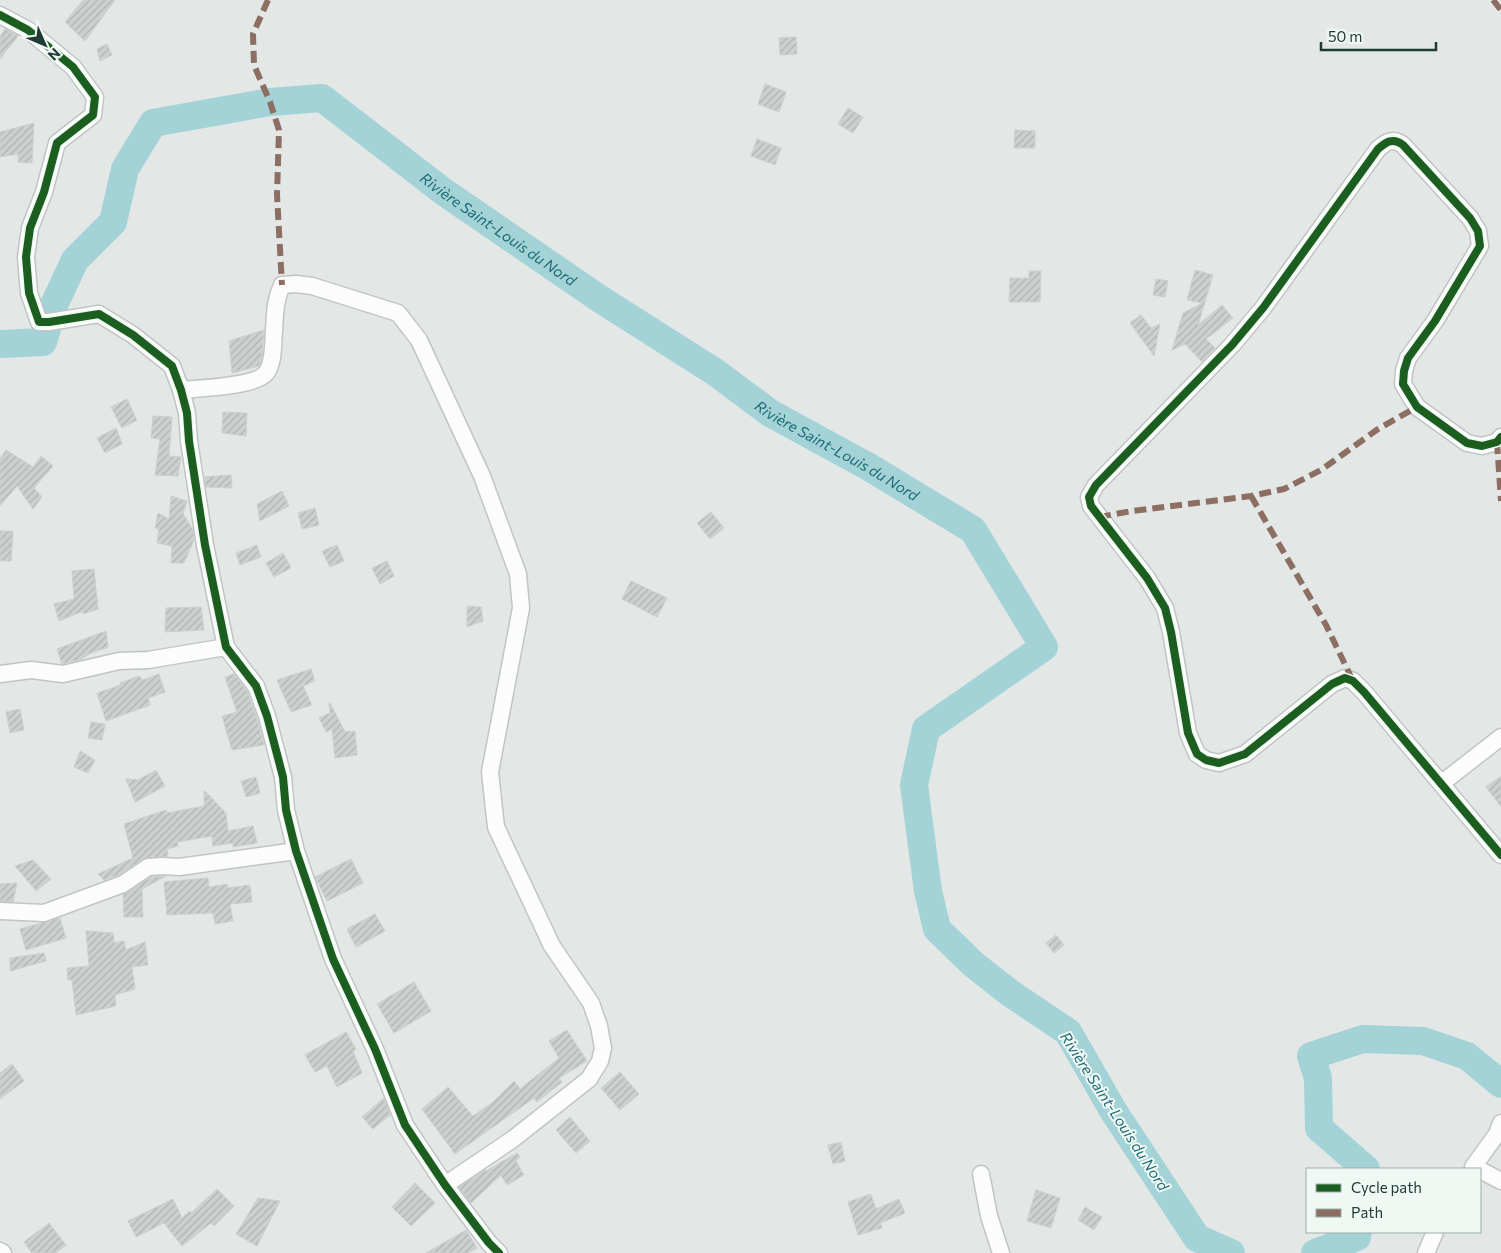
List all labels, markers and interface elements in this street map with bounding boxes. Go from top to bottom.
north arrow [20,20,70,70]
scale bar [1321,20,1436,52]
text: 50 m [1328,27,1362,45]
text: N [45,45,64,64]
water label: Rivière Saint-Louis du Nord [417,168,581,290]
water label: Rivière Saint-Louis du Nord [752,396,923,505]
water label: Rivière Saint-Louis du Nord [1057,1028,1174,1195]
legend [1306,1168,1481,1233]
text: Cycle path [1351,1178,1422,1196]
text: Path [1351,1203,1383,1221]

